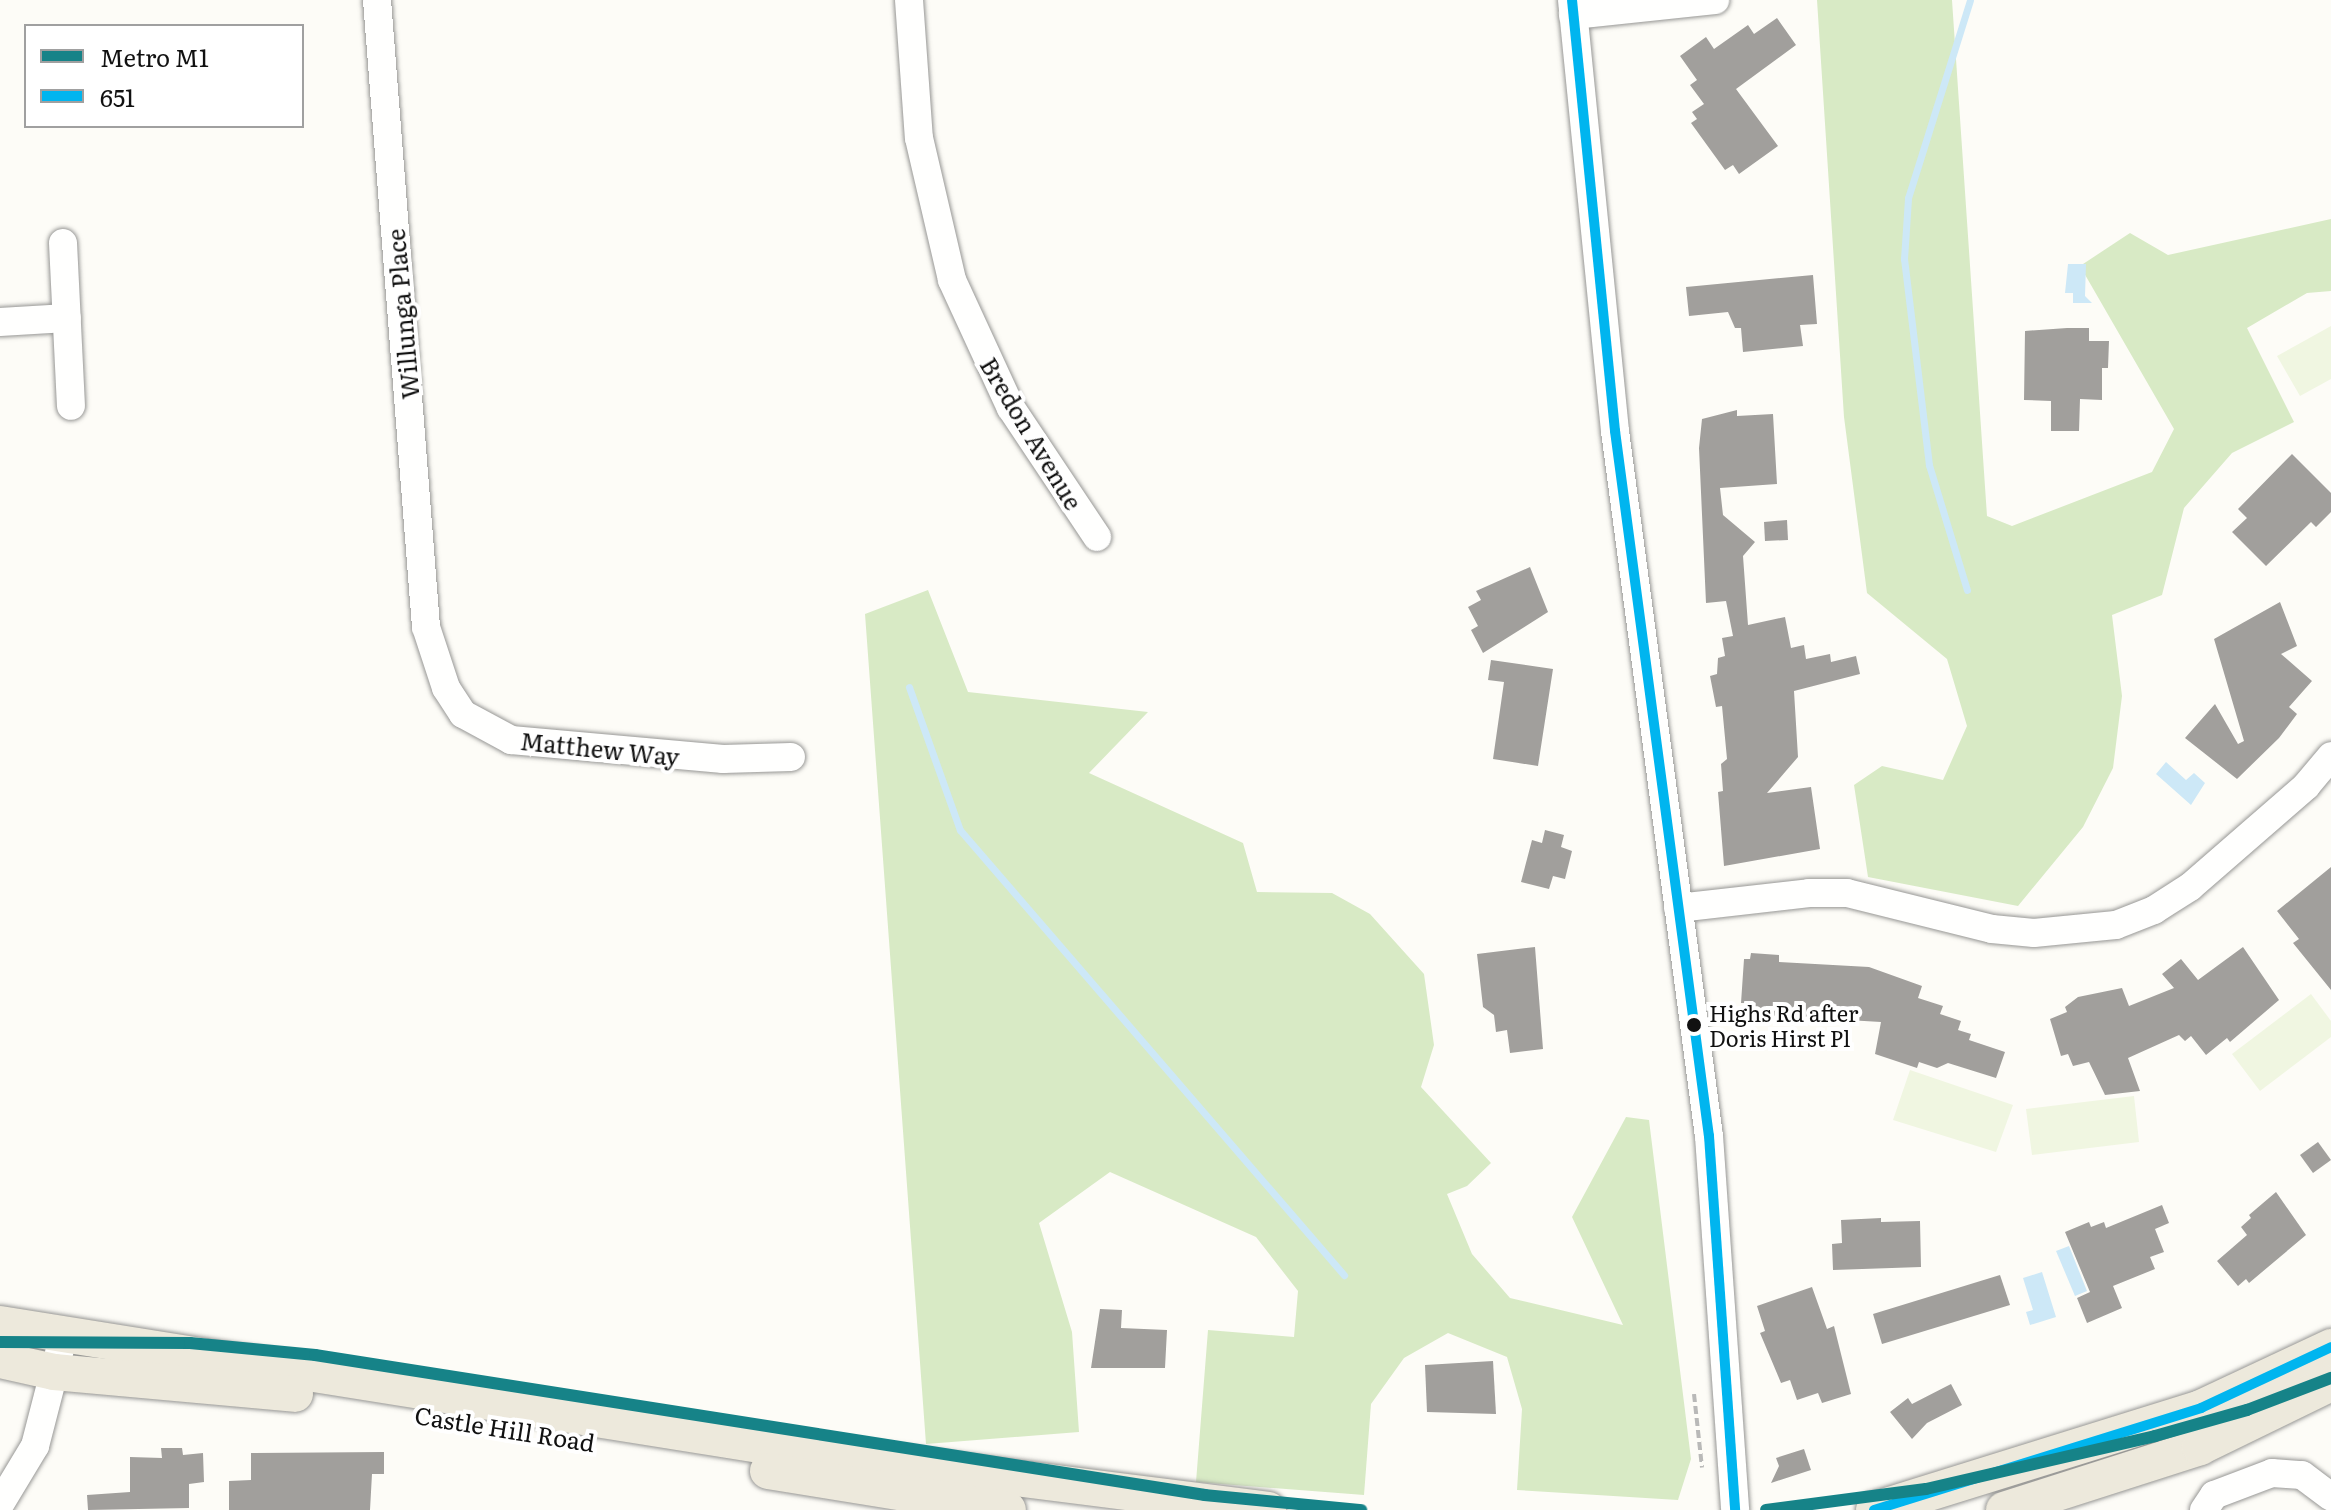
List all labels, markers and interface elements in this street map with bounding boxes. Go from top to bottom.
legend [24,24,304,128]
text: Metro M1 [100,39,209,74]
text: 651 [100,79,135,114]
street label: Willunga Place [380,228,424,400]
street label: Bredon Avenue [975,352,1089,514]
street label: Matthew Way [519,725,681,771]
place label: Highs Rd after Doris Hirst Pl [1709,999,1858,1050]
marker: Highs Rd after Doris Hirst Pl [1686,1017,1702,1033]
street label: Castle Hill Road [413,1400,597,1456]

